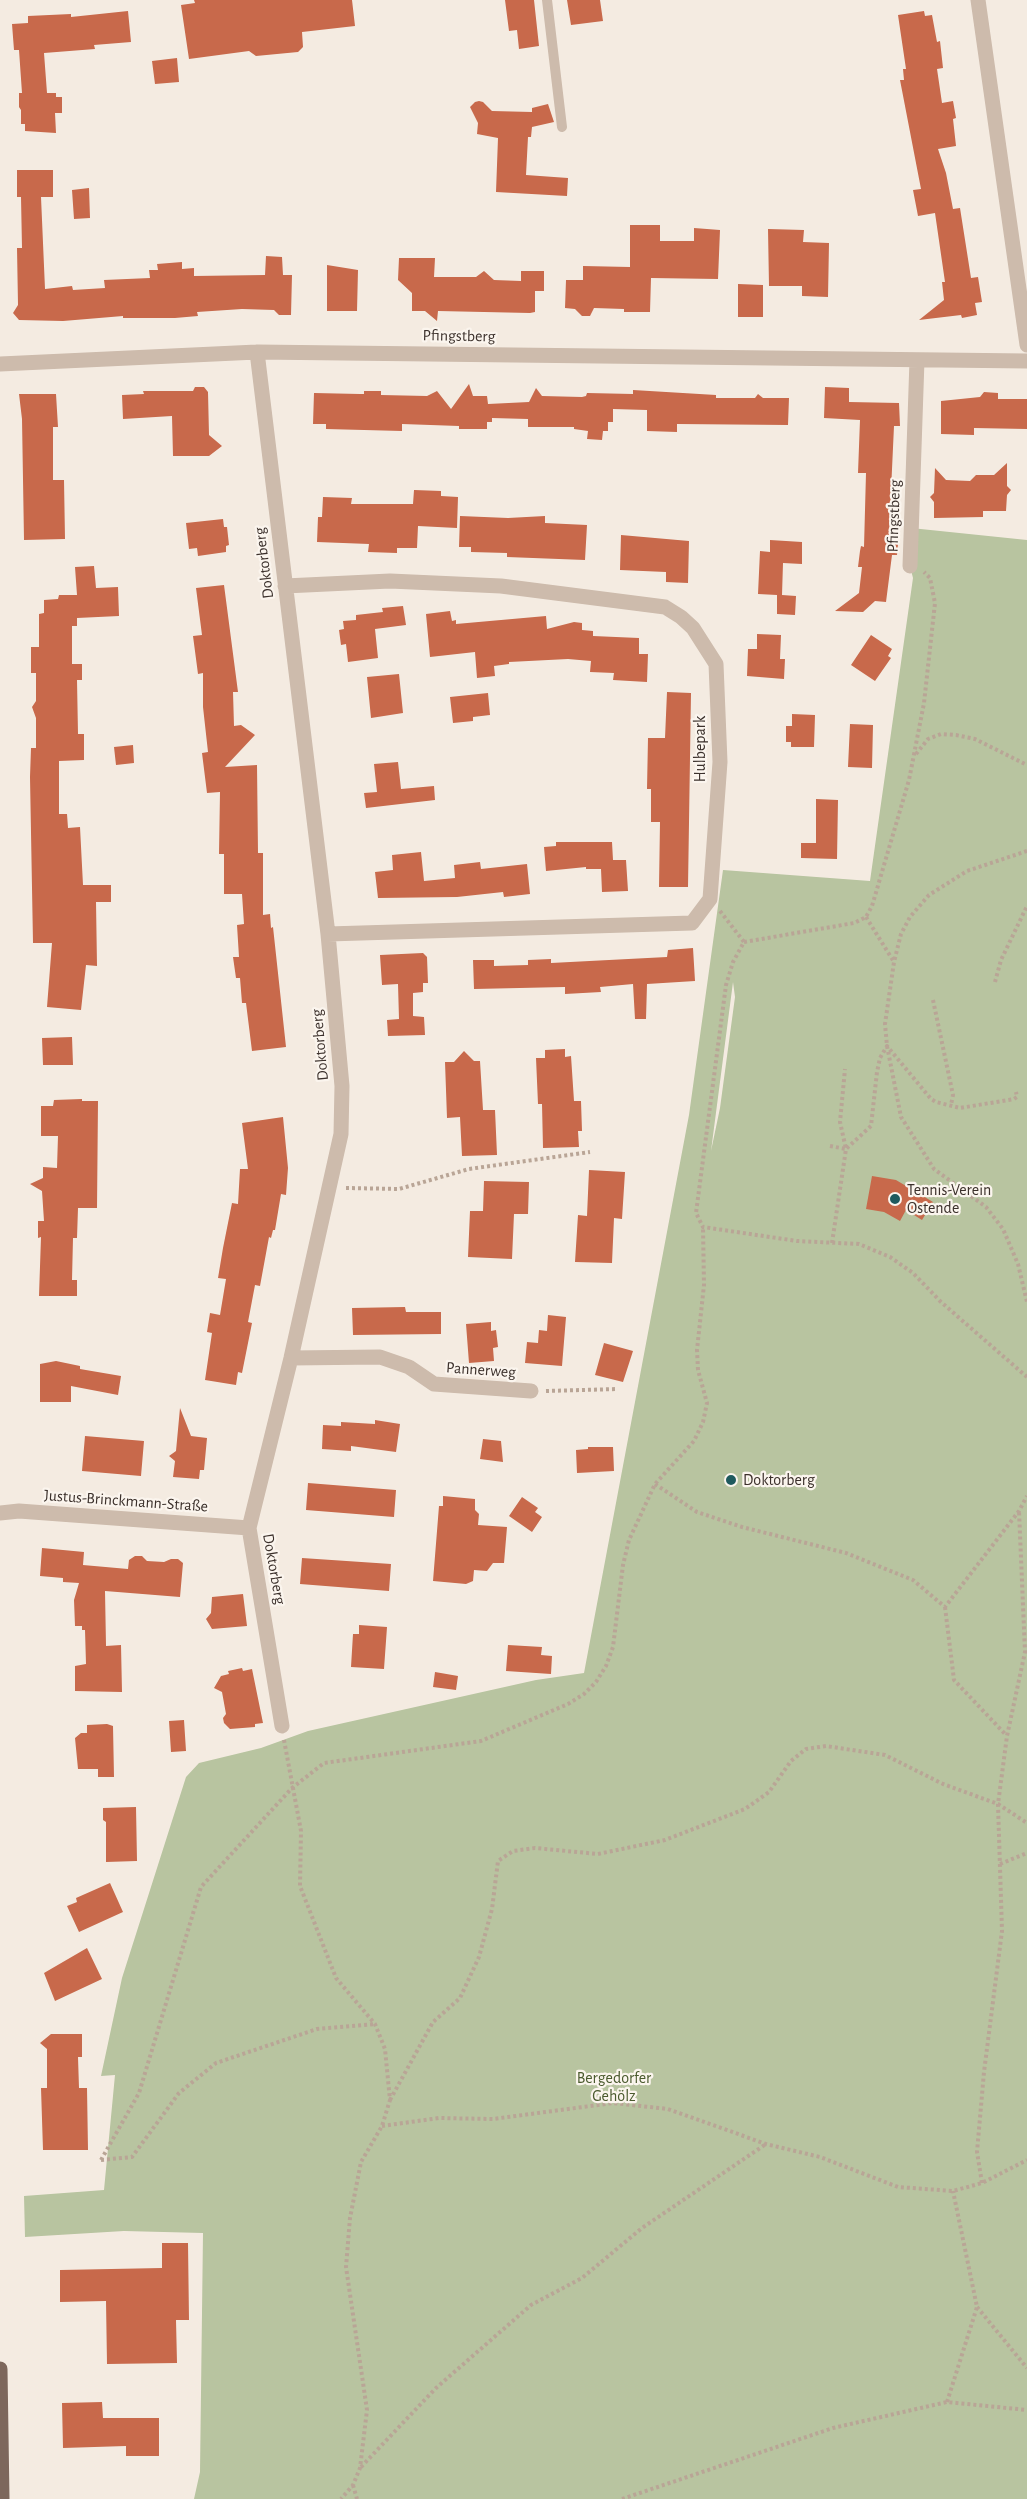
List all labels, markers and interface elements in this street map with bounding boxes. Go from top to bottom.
street label: Pfingstberg [422,326,496,346]
street label: Pfingstberg [883,479,905,553]
street label: Doktorberg [250,526,278,600]
street label: Hulbepark [690,716,710,782]
street label: Doktorberg [307,1008,333,1082]
place label: Tennis-Verein Ostende [907,1180,991,1218]
marker: Tennis-Verein Ostende [888,1192,902,1206]
street label: Pannerweg [446,1358,516,1382]
place label: Doktorberg [743,1470,815,1490]
marker: Doktorberg [724,1473,738,1487]
street label: Justus-Brinckmann-Straße [43,1486,209,1516]
street label: Doktorberg [258,1532,290,1606]
park label: Bergedorfer Gehölz [577,2068,651,2106]

